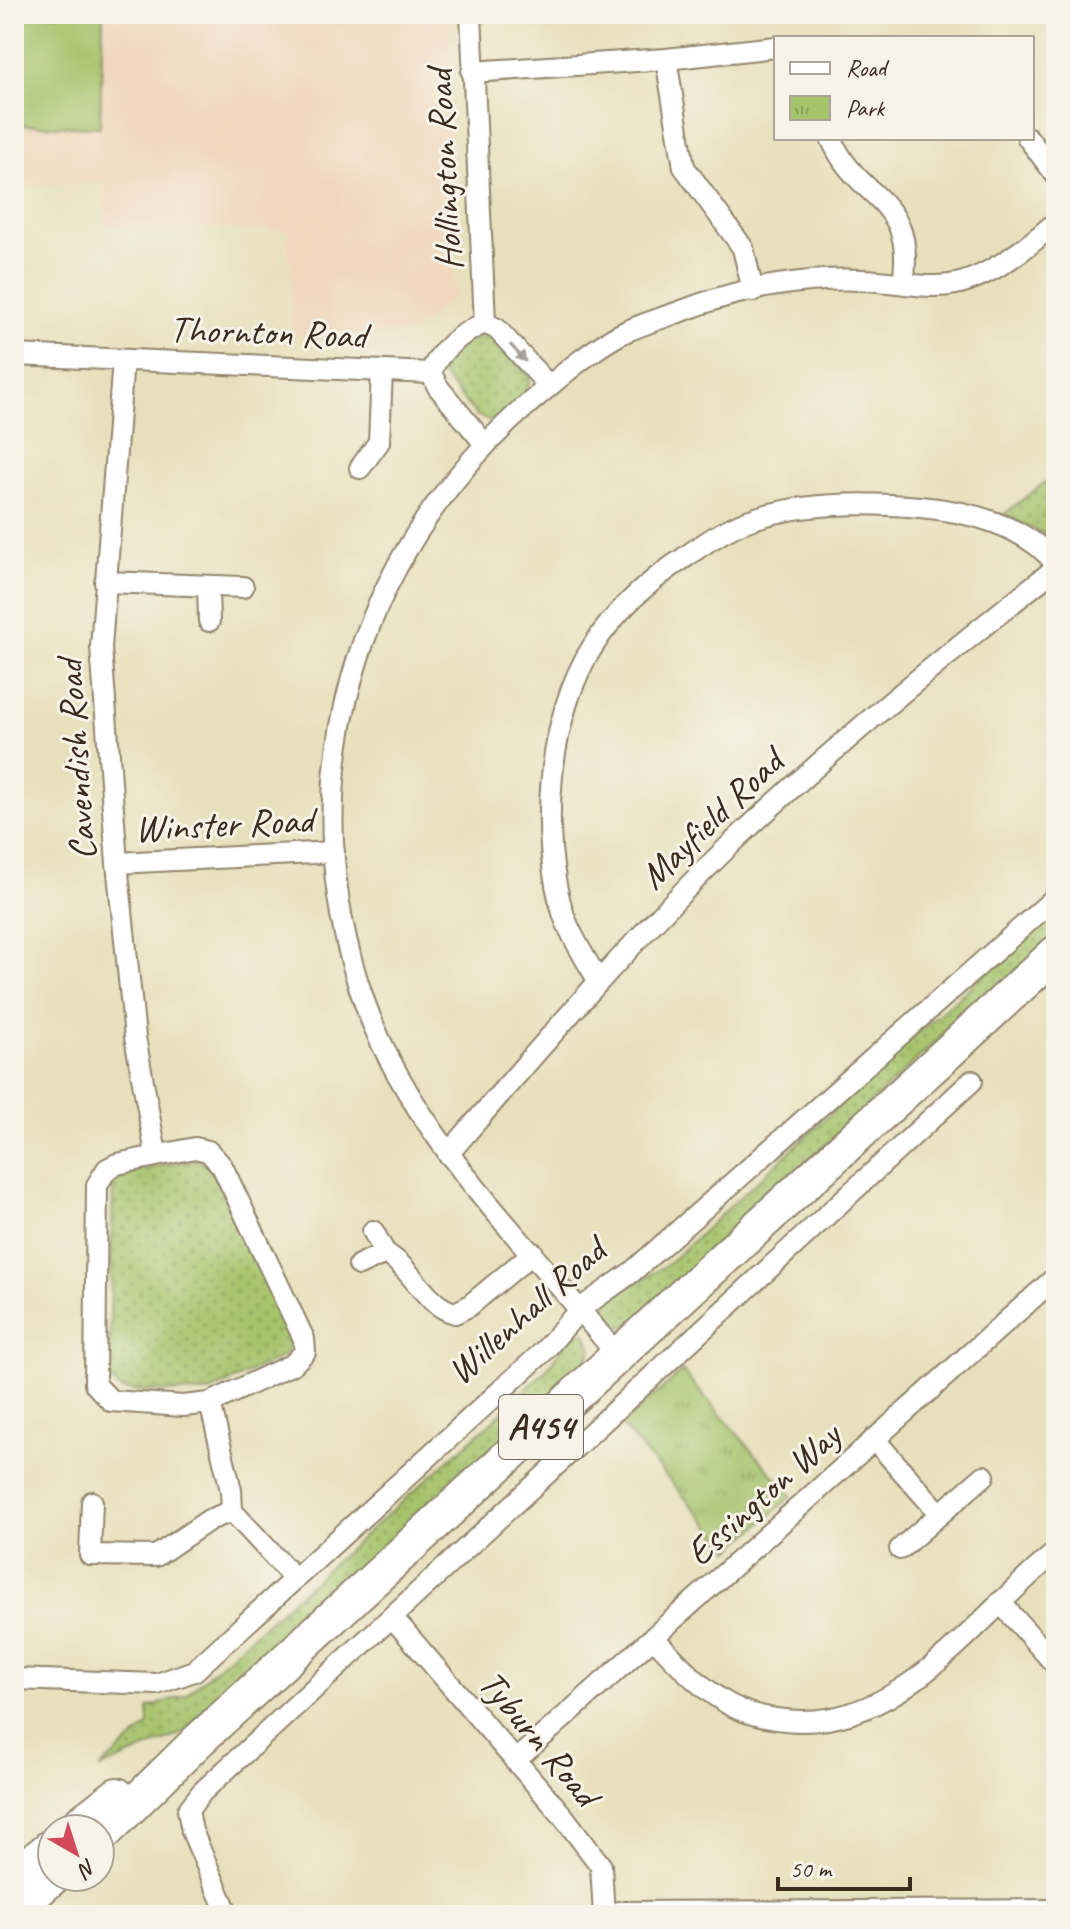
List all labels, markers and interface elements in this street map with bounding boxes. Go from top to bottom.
legend [774,36,1034,140]
text: Road [846,53,890,83]
street label: Hollington Road [415,62,473,272]
text: Park [846,93,886,123]
street label: Thornton Road [169,305,372,359]
one-way arrow [509,343,527,362]
street label: Cavendish Road [45,653,106,862]
street label: Mayfield Road [629,735,797,899]
street label: Winster Road [134,796,320,852]
street label: Willenhall Road [437,1224,619,1394]
road number: A454 [499,1395,583,1459]
street label: Essington Way [676,1410,852,1576]
street label: Tyburn Road [469,1660,613,1820]
north arrow [36,1813,116,1893]
scale bar [778,1841,910,1891]
text: N [71,1853,102,1885]
text: 50 m [790,1854,833,1884]

